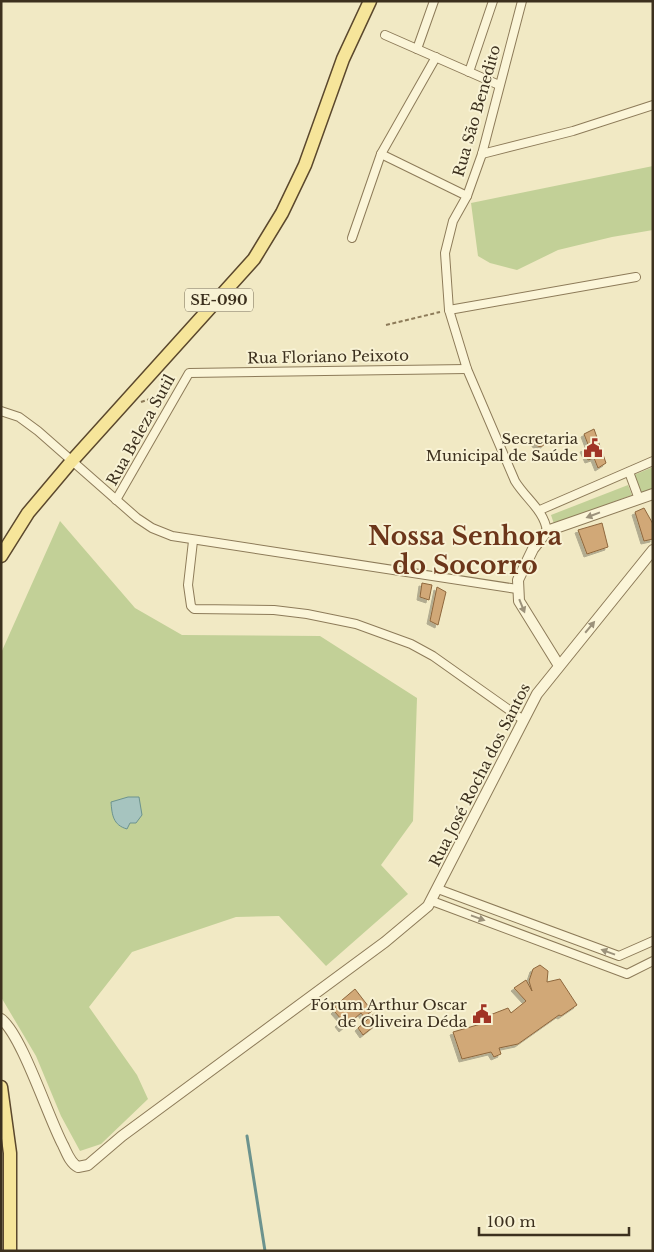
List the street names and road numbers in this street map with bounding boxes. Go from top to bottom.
street label: Rua São Benedito [449,43,504,179]
road number: SE-090 [185,288,253,312]
street label: Rua Floriano Peixoto [247,346,409,367]
street label: Rua Beleza Sutil [102,371,179,489]
street label: Rua José Rocha dos Santos [425,680,534,870]

